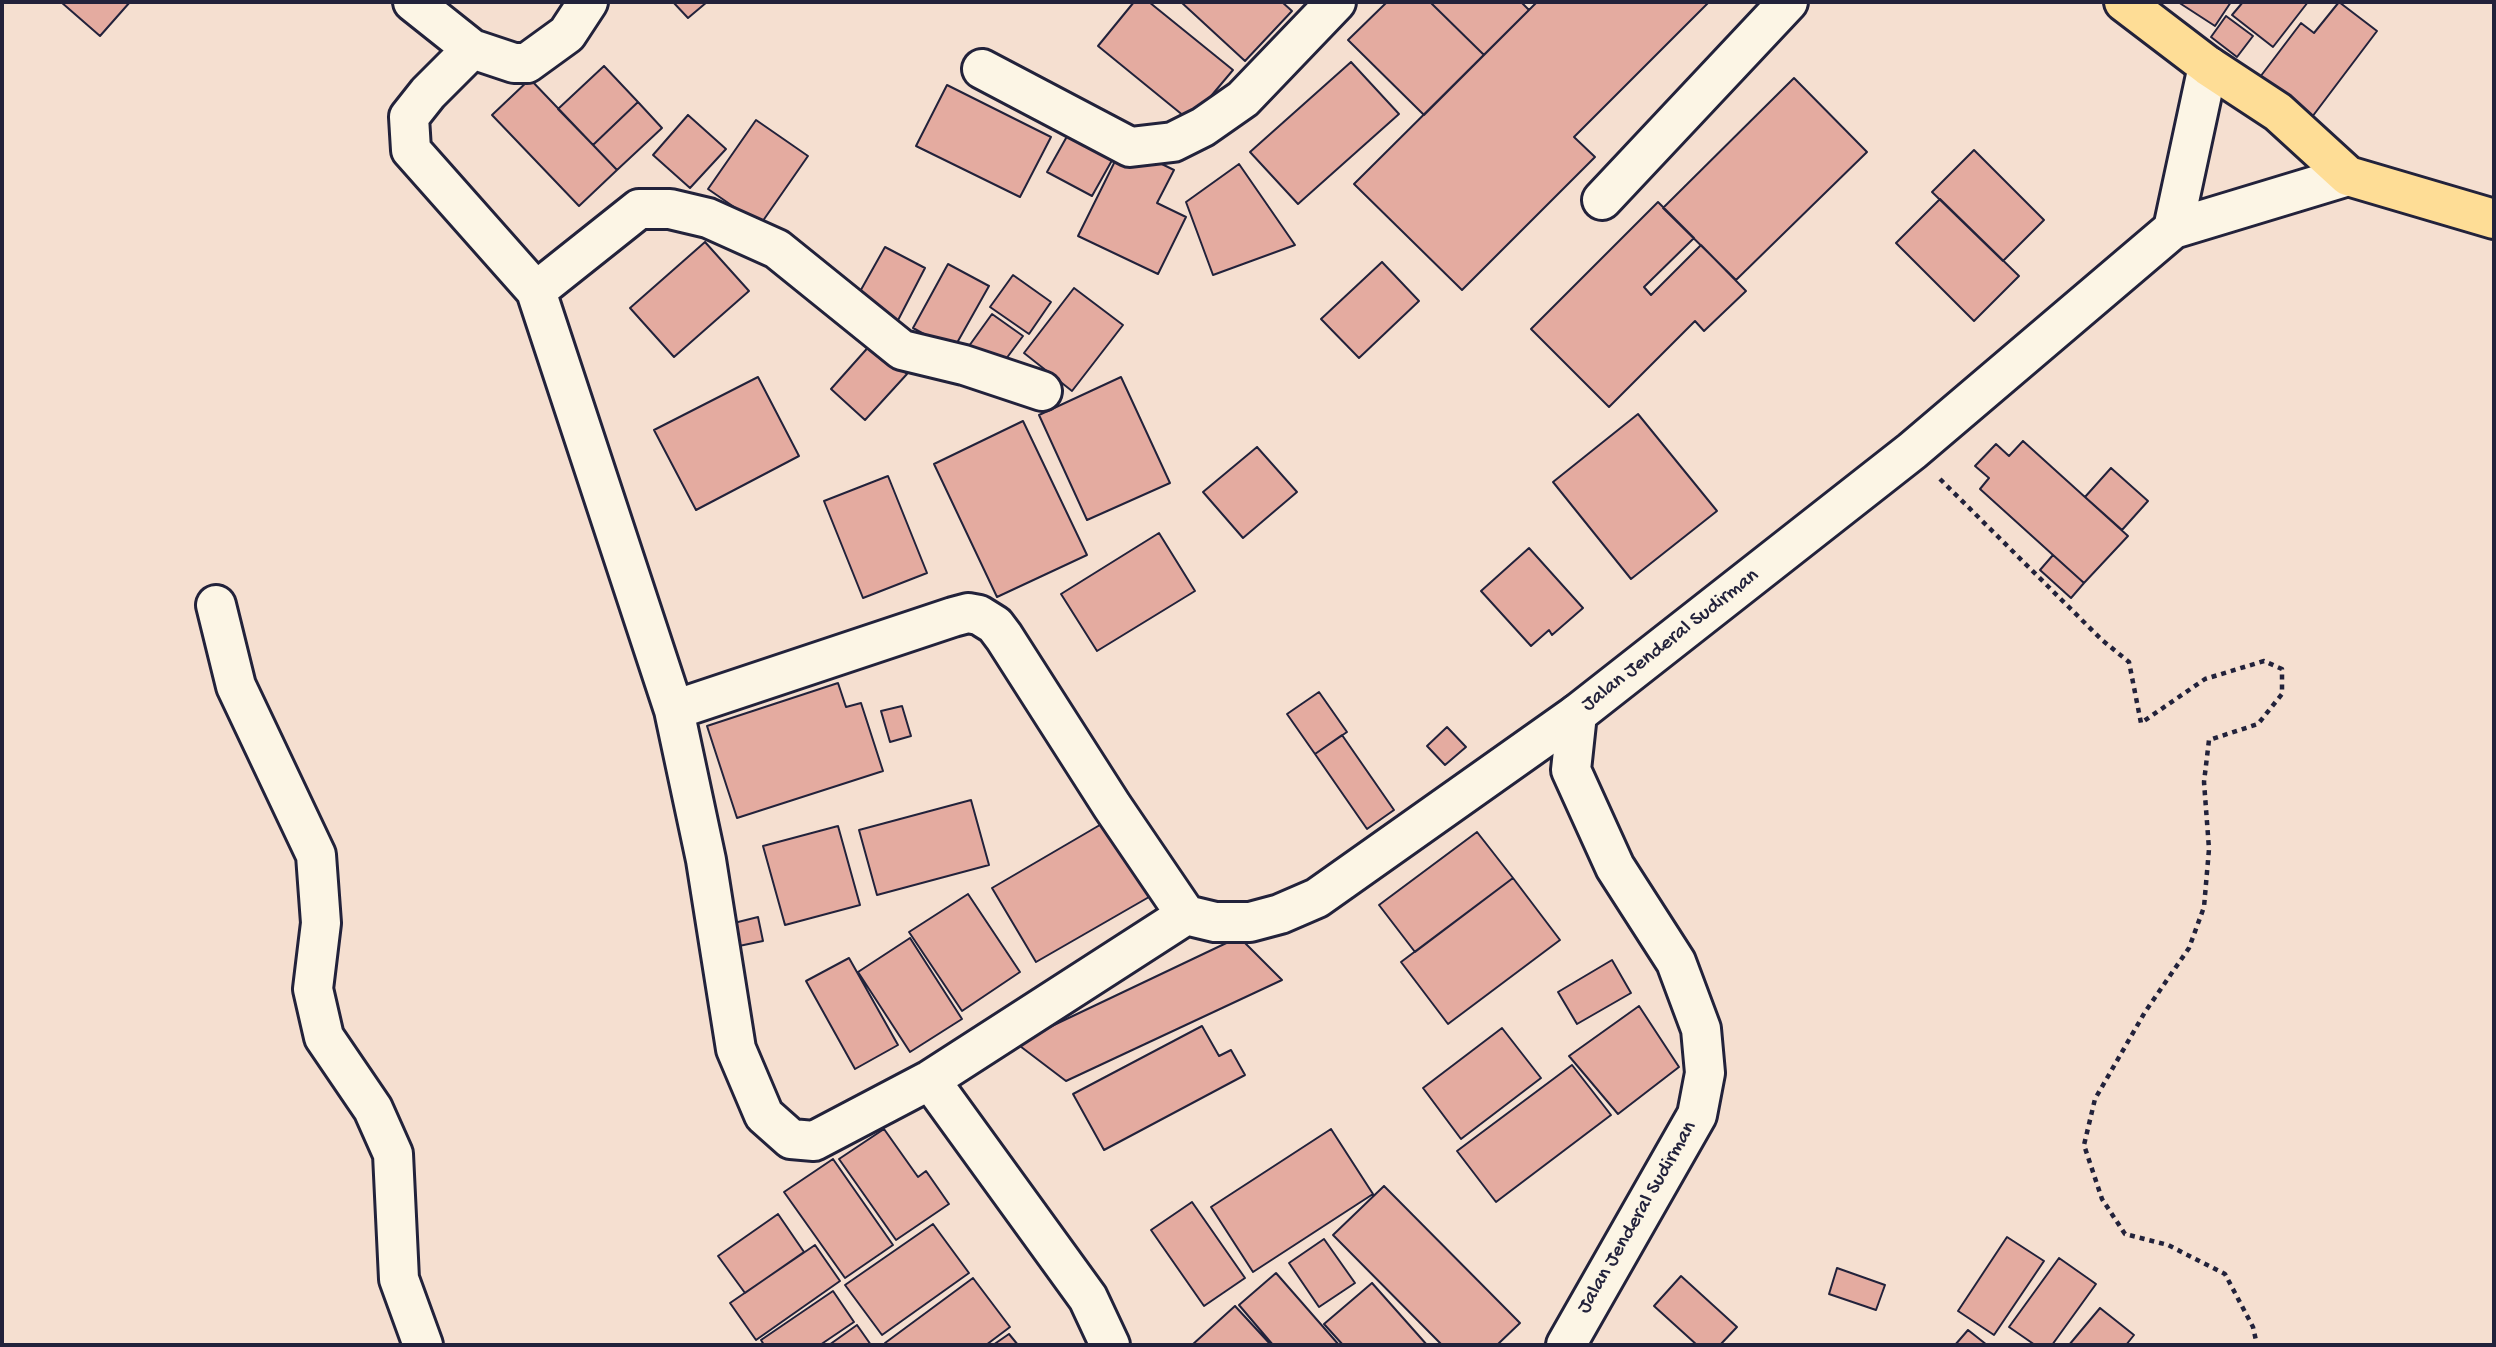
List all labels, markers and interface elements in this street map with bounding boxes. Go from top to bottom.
street label: Jalan Jenderal Sudirman [1577,564,1765,718]
street label: Jalan Jenderal Sudirman [1573,1117,1703,1319]

